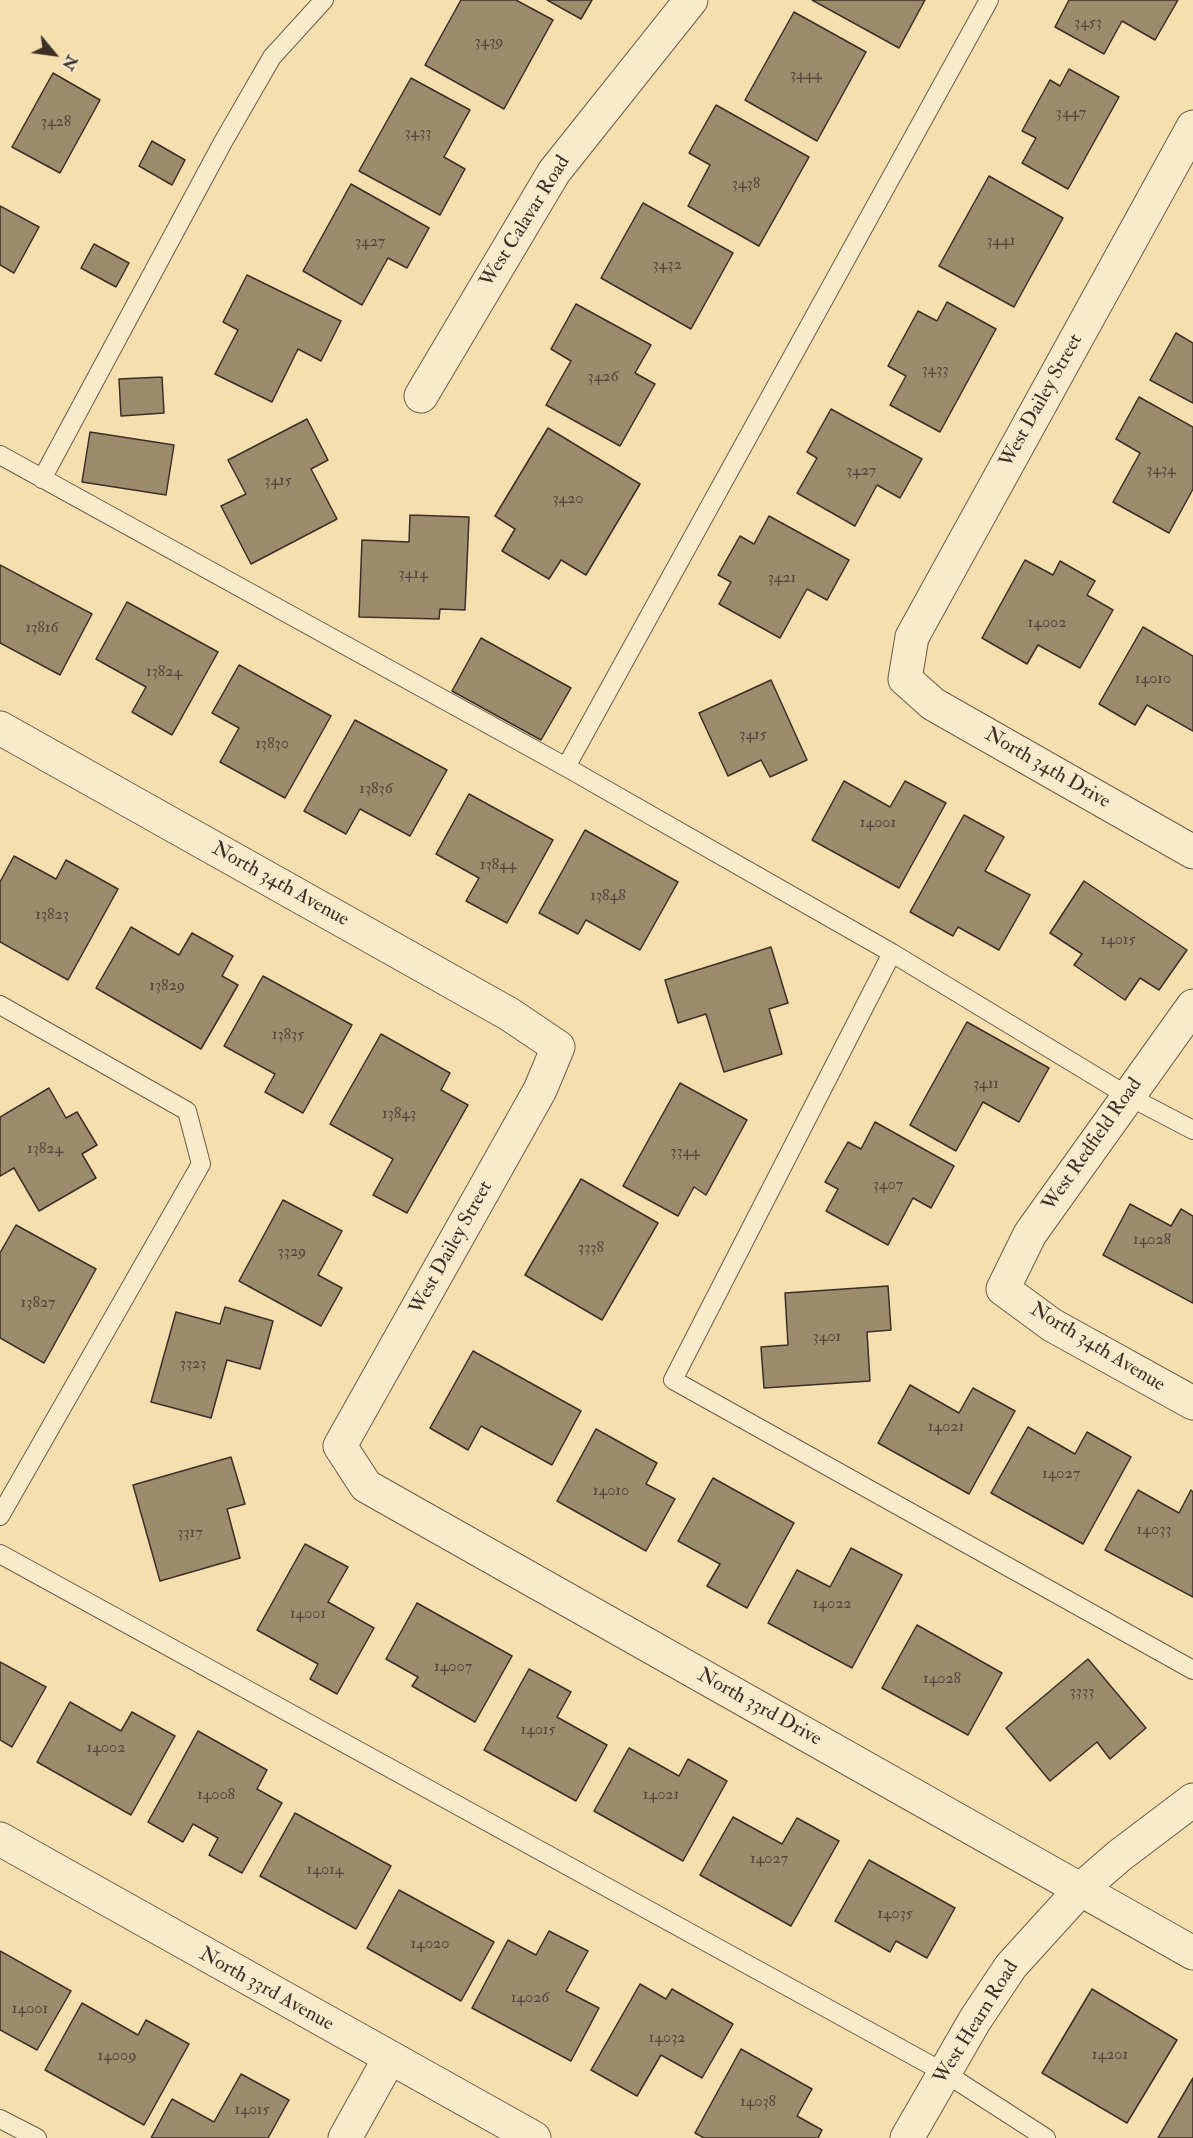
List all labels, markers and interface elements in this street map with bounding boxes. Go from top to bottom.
house number: 3453 [1074,14,1102,34]
north arrow [24,24,84,84]
house number: 3439 [474,33,504,53]
text: N [58,52,82,74]
house number: 3444 [790,66,822,86]
house number: 3447 [1056,104,1086,124]
house number: 3428 [41,113,71,133]
house number: 3433 [404,124,432,144]
street label: West Calavar Road [476,152,576,292]
house number: 3438 [732,175,760,195]
house number: 3441 [986,232,1016,252]
house number: 3427 [355,233,385,253]
house number: 3432 [653,256,681,276]
street label: West Dailey Street [995,330,1089,472]
house number: 3433 [922,361,948,381]
house number: 3426 [588,368,618,388]
house number: 3434 [1146,461,1176,481]
house number: 3427 [846,462,876,482]
house number: 3415 [264,472,292,492]
house number: 3420 [552,490,584,510]
house number: 3414 [398,565,428,585]
house number: 3421 [768,569,796,589]
house number: 14002 [1028,614,1066,634]
house number: 13816 [25,619,59,639]
house number: 13824 [146,663,182,683]
house number: 14010 [1135,670,1171,690]
street label: North 34th Drive [980,723,1114,815]
house number: 3415 [739,726,767,746]
house number: 13830 [255,735,289,755]
house number: 13836 [359,780,393,800]
house number: 14001 [860,814,896,834]
street label: North 34th Avenue [207,837,353,933]
house number: 13844 [480,856,516,876]
house number: 13848 [590,887,626,907]
house number: 13823 [35,906,69,926]
house number: 14015 [1100,931,1136,951]
house number: 13829 [149,977,185,997]
house number: 13835 [272,1026,304,1046]
street label: West Redfield Road [1038,1074,1148,1216]
house number: 3411 [973,1075,999,1095]
house number: 13843 [382,1105,416,1125]
house number: 13824 [27,1140,63,1160]
house number: 3344 [670,1143,700,1163]
house number: 3407 [873,1176,903,1196]
street label: West Dailey Street [405,1177,499,1319]
house number: 14028 [1133,1231,1171,1251]
house number: 3338 [578,1239,604,1259]
house number: 3329 [278,1243,306,1263]
house number: 13827 [21,1294,55,1314]
street label: North 34th Avenue [1025,1298,1169,1398]
house number: 3401 [813,1328,841,1348]
house number: 3323 [180,1355,206,1375]
house number: 14021 [928,1418,964,1438]
house number: 14027 [1042,1465,1080,1485]
house number: 14010 [593,1482,629,1502]
house number: 14033 [1137,1521,1171,1541]
house number: 3317 [177,1524,203,1544]
house number: 14022 [813,1595,851,1615]
house number: 14001 [290,1605,326,1625]
house number: 14007 [434,1658,472,1678]
street label: North 33rd Drive [693,1664,825,1752]
house number: 14028 [923,1670,961,1690]
house number: 3333 [1070,1683,1094,1703]
house number: 14015 [520,1721,556,1741]
house number: 14002 [87,1739,125,1759]
house number: 14008 [197,1786,235,1806]
house number: 14021 [643,1786,679,1806]
house number: 14027 [750,1850,788,1870]
house number: 14014 [307,1861,343,1881]
house number: 14035 [877,1905,913,1925]
house number: 14020 [411,1935,449,1955]
street label: North 33rd Avenue [194,1943,338,2037]
street label: West Hearn Road [929,1957,1025,2089]
house number: 14026 [511,1989,549,2009]
house number: 14001 [12,2000,48,2020]
house number: 14032 [649,2029,685,2049]
house number: 14201 [1092,2046,1128,2066]
house number: 14009 [98,2047,136,2067]
house number: 14038 [740,2093,776,2113]
house number: 14015 [234,2101,270,2121]

